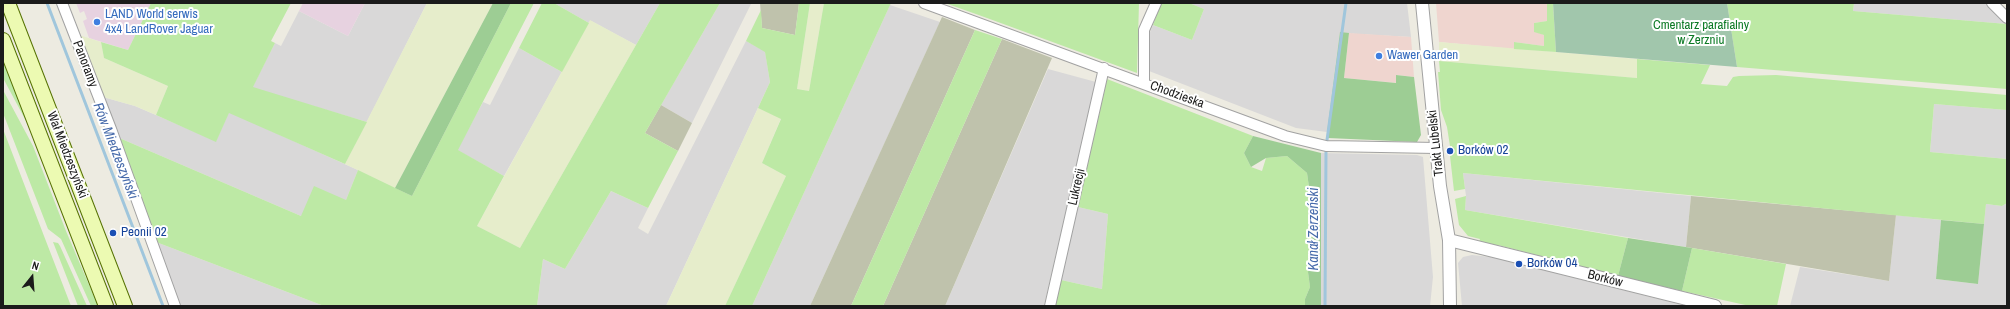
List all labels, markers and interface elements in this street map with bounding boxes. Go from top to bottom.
place label: LAND World serwis 4x4 LandRover Jaguar [105,7,213,38]
marker: LAND World serwis 4x4 LandRover Jaguar [92,17,102,27]
park label: Cmentarz parafialny w Zerzniu [1653,18,1749,49]
street label: Panoramy [69,39,101,89]
place label: Wawer Garden [1387,48,1458,64]
marker: Wawer Garden [1374,51,1384,61]
street label: Chodzieska [1148,78,1206,112]
water label: Rów Miedzeszyński [89,100,141,202]
street label: Trakt Lubelski [1425,109,1447,177]
street label: Wał Miedzeszyński [43,110,91,200]
place label: Borków 02 [1458,143,1508,159]
marker: Borków 02 [1445,146,1455,156]
street label: Lukrecji [1065,167,1089,207]
water label: Kanał Zerzeński [1306,188,1322,270]
place label: Peonii 02 [121,225,167,241]
marker: Peonii 02 [108,228,118,238]
place label: Borków 04 [1527,256,1577,272]
north arrow [12,257,52,297]
text: N [30,258,41,273]
marker: Borków 04 [1514,259,1524,269]
street label: Borków [1586,267,1624,291]

